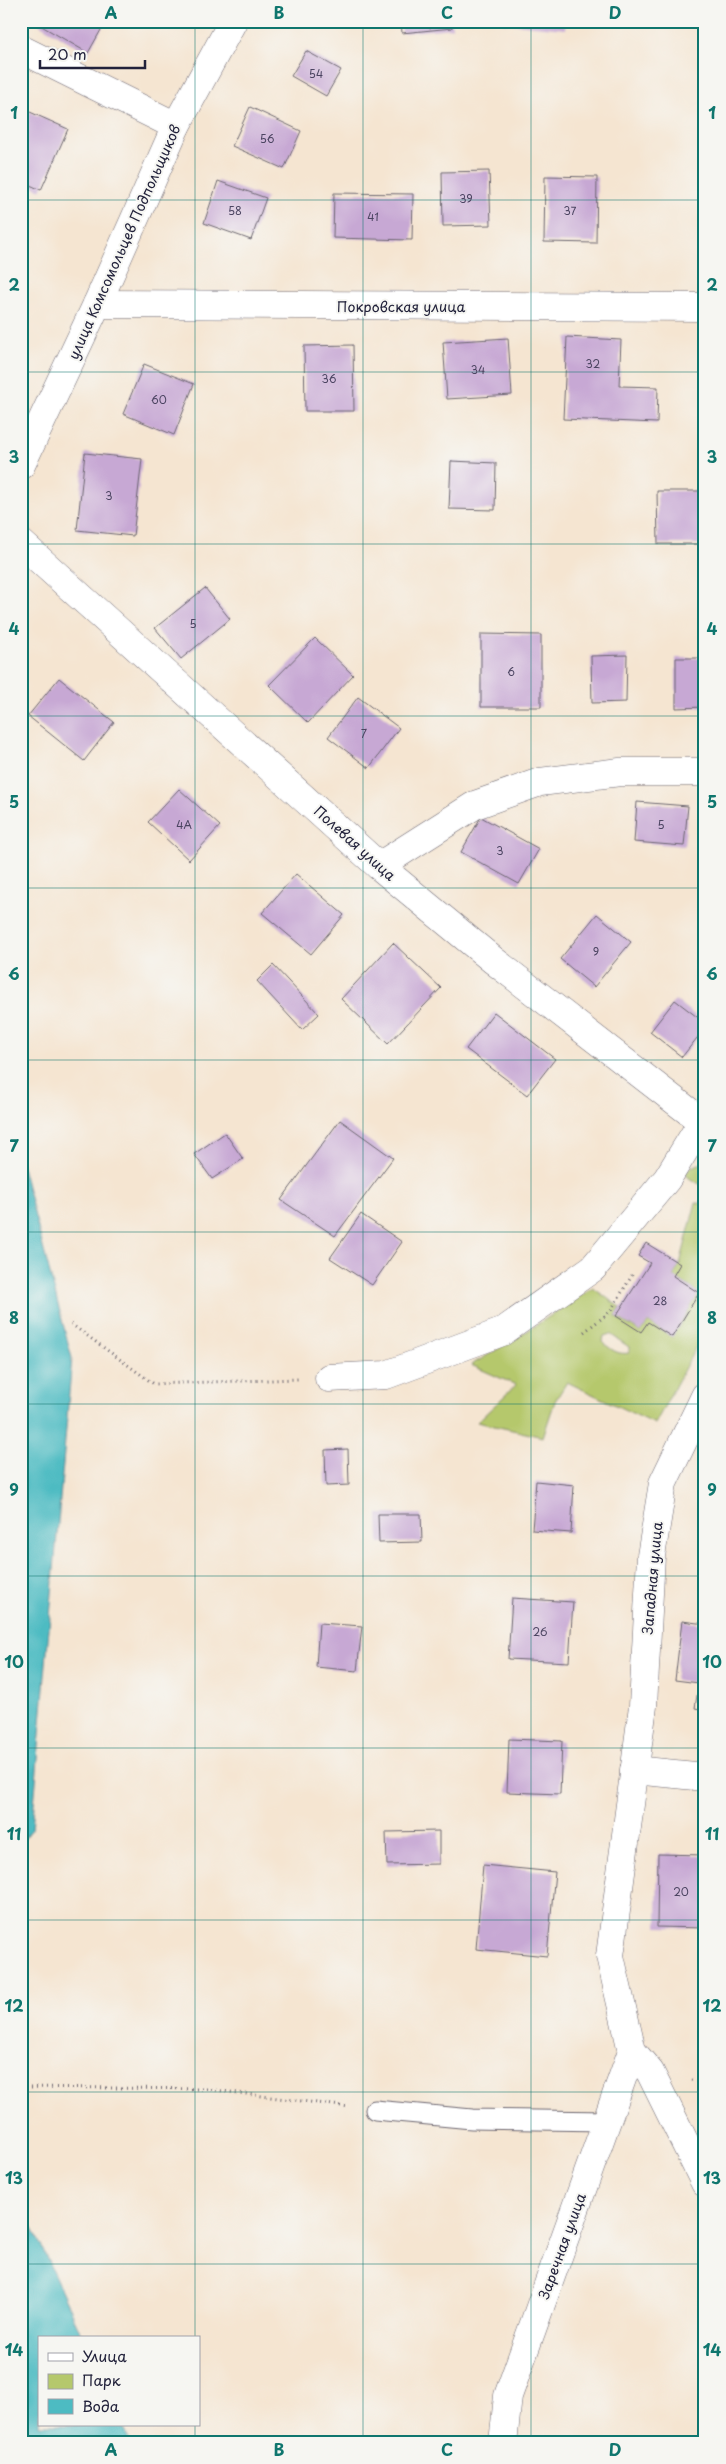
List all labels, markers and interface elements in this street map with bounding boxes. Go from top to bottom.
text: A [105,0,118,24]
text: B [274,0,285,24]
text: C [441,0,453,24]
text: D [609,0,621,24]
scale bar [40,38,145,70]
text: 20 m [48,42,87,65]
house number: 54 [309,65,323,82]
text: 1 [10,100,18,124]
text: 1 [708,100,716,124]
street label: улица Комсомольцев Подпольщиков [63,121,185,363]
house number: 56 [260,130,275,147]
house number: 39 [459,190,473,207]
house number: 58 [228,202,242,219]
house number: 37 [564,202,577,219]
house number: 41 [367,208,379,225]
text: 2 [8,272,20,296]
text: 2 [706,272,718,296]
street label: Покровская улица [337,296,465,317]
house number: 32 [586,355,601,372]
house number: 34 [471,361,485,378]
house number: 36 [322,370,337,387]
house number: 60 [151,391,167,408]
text: 3 [9,444,19,468]
text: 3 [707,444,717,468]
house number: 3 [105,487,113,504]
house number: 5 [189,615,197,632]
text: 4 [9,616,20,640]
text: 4 [707,616,718,640]
house number: 6 [507,663,515,680]
house number: 7 [361,725,367,742]
text: 5 [9,789,19,813]
text: 5 [707,789,717,813]
street label: Полевая улица [309,801,401,886]
house number: 4А [176,816,192,833]
house number: 5 [657,816,665,833]
house number: 3 [496,842,504,859]
house number: 9 [593,943,599,960]
text: 6 [8,961,20,985]
text: 6 [706,961,718,985]
text: 7 [9,1133,19,1157]
text: 7 [707,1133,717,1157]
house number: 28 [653,1292,667,1309]
text: 8 [9,1305,19,1329]
text: 8 [707,1305,717,1329]
text: 9 [9,1477,19,1501]
text: 9 [707,1477,717,1501]
street label: Западная улица [637,1521,667,1635]
house number: 26 [532,1623,548,1640]
text: 10 [4,1649,24,1673]
text: 10 [702,1649,722,1673]
text: 11 [7,1821,21,1845]
text: 11 [705,1821,719,1845]
house number: 20 [673,1883,689,1900]
text: 12 [5,1993,23,2017]
text: 12 [703,1993,721,2017]
text: 13 [5,2165,23,2189]
text: 13 [703,2165,721,2189]
street label: Заречная улица [533,2190,591,2302]
legend [38,2336,200,2426]
text: 14 [5,2337,23,2361]
text: 14 [703,2337,721,2361]
text: Улица [82,2344,127,2367]
text: Парк [82,2368,121,2391]
text: Вода [82,2394,120,2417]
text: A [105,2437,118,2461]
text: B [274,2437,285,2461]
text: C [441,2437,453,2461]
text: D [609,2437,621,2461]

